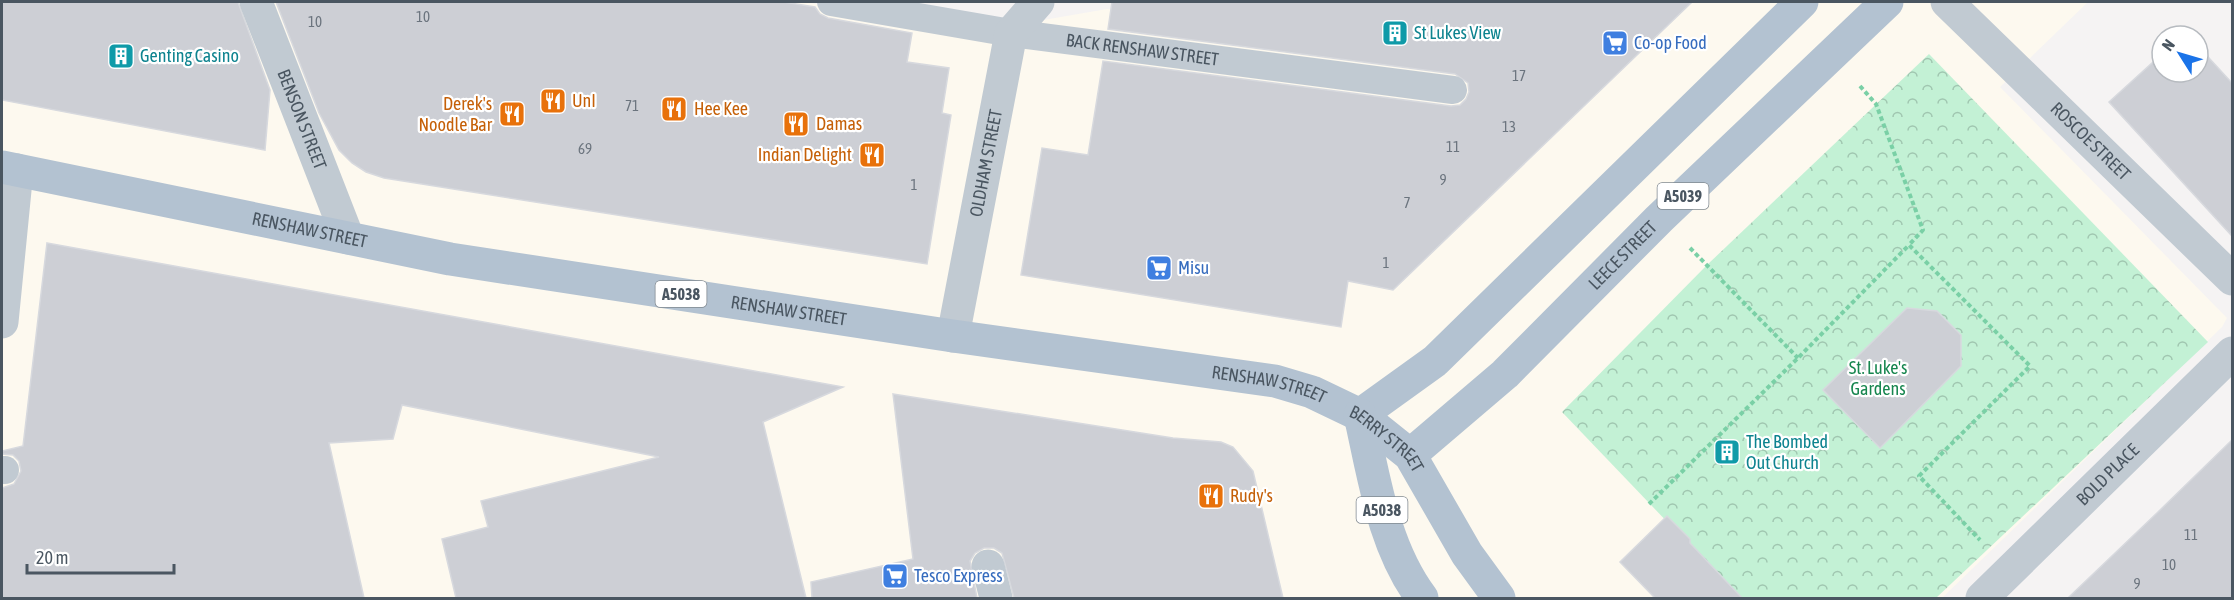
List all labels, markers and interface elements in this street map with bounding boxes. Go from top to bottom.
house number: 10 [416,8,430,25]
house number: 10 [308,13,322,30]
building icon: St Lukes View [1380,18,1410,48]
place label: St Lukes View [1414,22,1501,43]
north arrow [2150,24,2210,84]
supermarket icon: Co-op Food [1600,28,1630,58]
street label: BACK RENSHAW STREET [1065,29,1220,70]
place label: Co-op Food [1634,32,1707,53]
text: N [2158,36,2178,54]
building icon: Genting Casino [106,41,136,71]
place label: Genting Casino [140,45,239,66]
street label: BENSON STREET [273,66,331,172]
house number: 17 [1512,67,1526,84]
restaurant icon: UnI [538,86,568,116]
place label: UnI [572,90,596,111]
place label: Derek's Noodle Bar [418,93,493,135]
restaurant icon: Hee Kee [659,94,689,124]
house number: 71 [625,97,639,114]
place label: Hee Kee [694,98,748,119]
street label: ROSCOE STREET [2047,98,2135,185]
restaurant icon: Derek's Noodle Bar [497,99,527,129]
street label: OLDHAM STREET [965,107,1006,219]
restaurant icon: Damas [781,109,811,139]
place label: Damas [816,113,862,134]
house number: 13 [1502,118,1516,135]
house number: 11 [1446,138,1460,155]
house number: 69 [578,140,592,157]
restaurant icon: Indian Delight [857,140,887,170]
place label: Indian Delight [758,144,852,165]
house number: 9 [1439,171,1447,188]
house number: 1 [910,176,918,193]
road number: A5039 [1658,183,1708,209]
house number: 7 [1403,194,1411,211]
street label: RENSHAW STREET [250,208,369,252]
street label: LEECE STREET [1584,216,1661,294]
supermarket icon: Misu [1144,253,1174,283]
house number: 1 [1382,254,1390,271]
place label: Misu [1178,257,1209,278]
road number: A5038 [656,281,706,307]
street label: RENSHAW STREET [729,291,848,330]
park label: St. Luke's Gardens [1849,357,1907,399]
street label: RENSHAW STREET [1210,361,1330,407]
street label: BERRY STREET [1346,401,1429,476]
place label: The Bombed Out Church [1746,431,1828,473]
building icon: The Bombed Out Church [1712,437,1742,467]
street label: BOLD PLACE [2072,439,2143,510]
restaurant icon: Rudy's [1196,481,1226,511]
place label: Rudy's [1230,485,1273,506]
road number: A5038 [1356,497,1408,523]
house number: 11 [2184,526,2198,543]
scale bar [27,537,174,575]
text: 20 m [36,547,68,568]
house number: 10 [2162,556,2176,573]
supermarket icon: Tesco Express [880,561,910,591]
place label: Tesco Express [914,565,1003,586]
house number: 9 [2133,575,2141,592]

